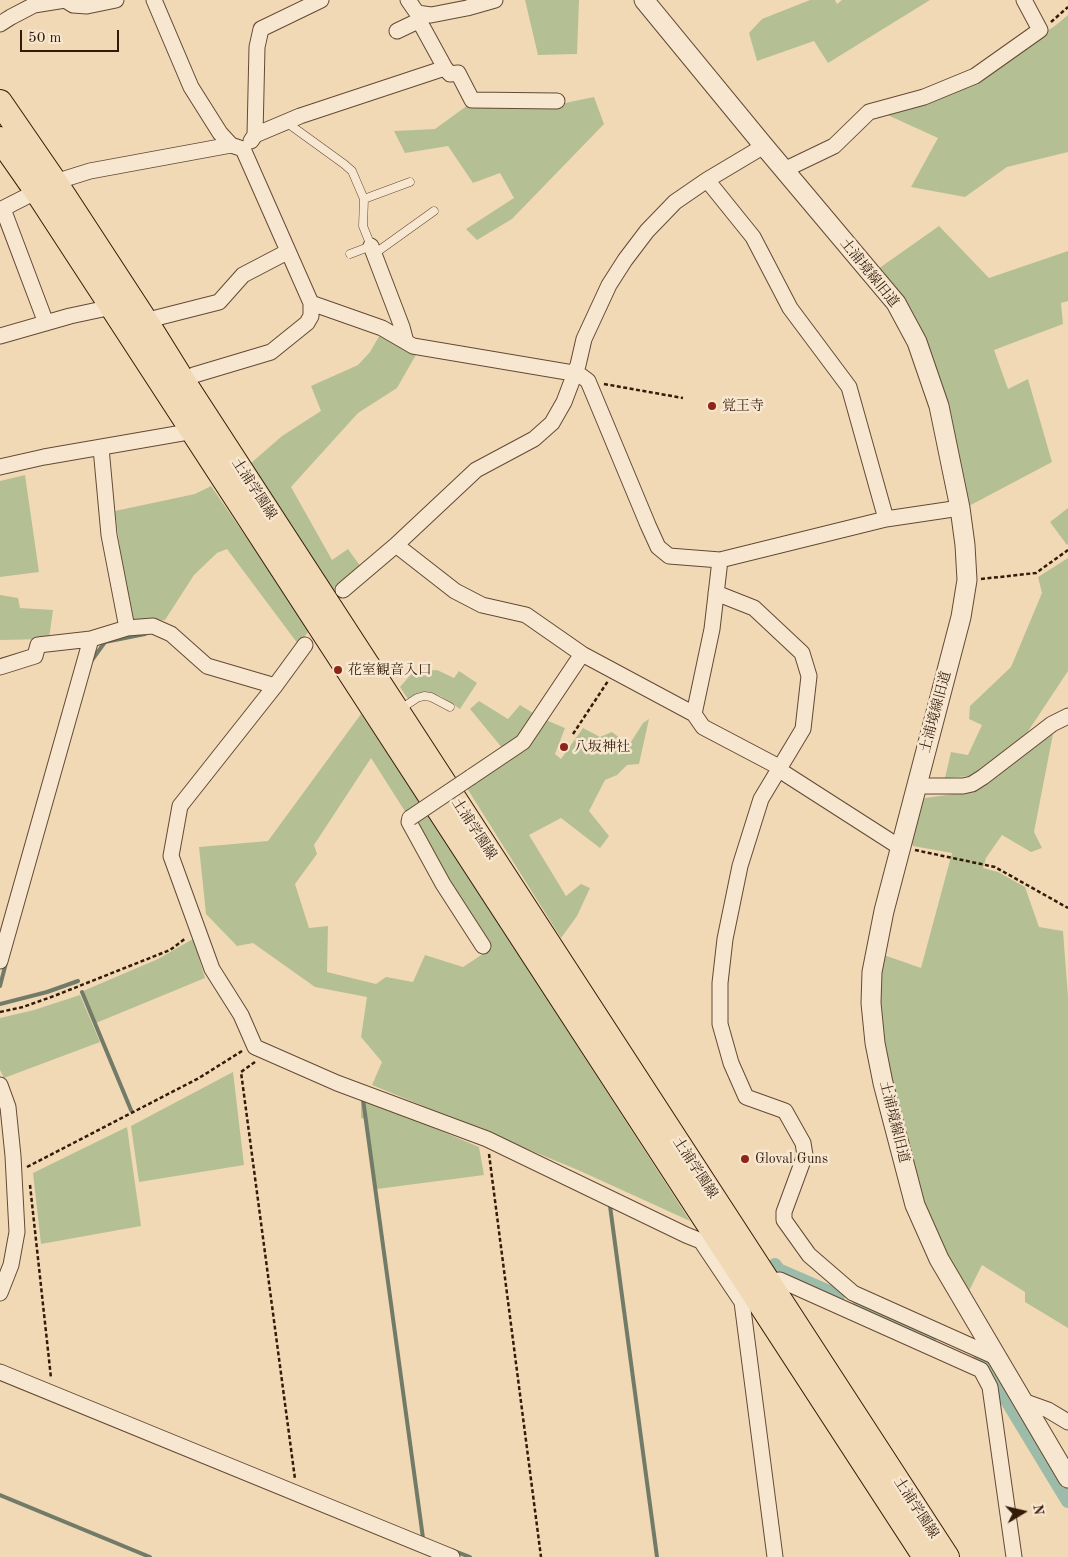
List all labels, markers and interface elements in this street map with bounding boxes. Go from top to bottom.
scale bar [22,20,121,52]
text: 50 m [28,31,62,46]
street label: 土浦境線旧道 [836,235,902,311]
place label: 覚王寺 [722,398,764,414]
marker: 覚王寺 [706,400,718,412]
street label: 土浦学園線 [228,455,280,523]
place label: 花室観音入口 [348,662,432,678]
marker: 花室観音入口 [332,664,344,676]
street label: 土浦境線旧道 [917,669,955,755]
place label: 八坂神社 [574,739,630,755]
marker: 八坂神社 [558,741,570,753]
street label: 土浦学園線 [448,795,500,863]
street label: 土浦境線旧道 [876,1079,912,1165]
street label: 土浦学園線 [669,1134,721,1202]
place label: Gloval Guns [755,1151,828,1167]
marker: Gloval Guns [739,1153,751,1165]
street label: 土浦学園線 [890,1474,942,1542]
north arrow [998,1487,1048,1537]
text: N [1030,1503,1046,1516]

